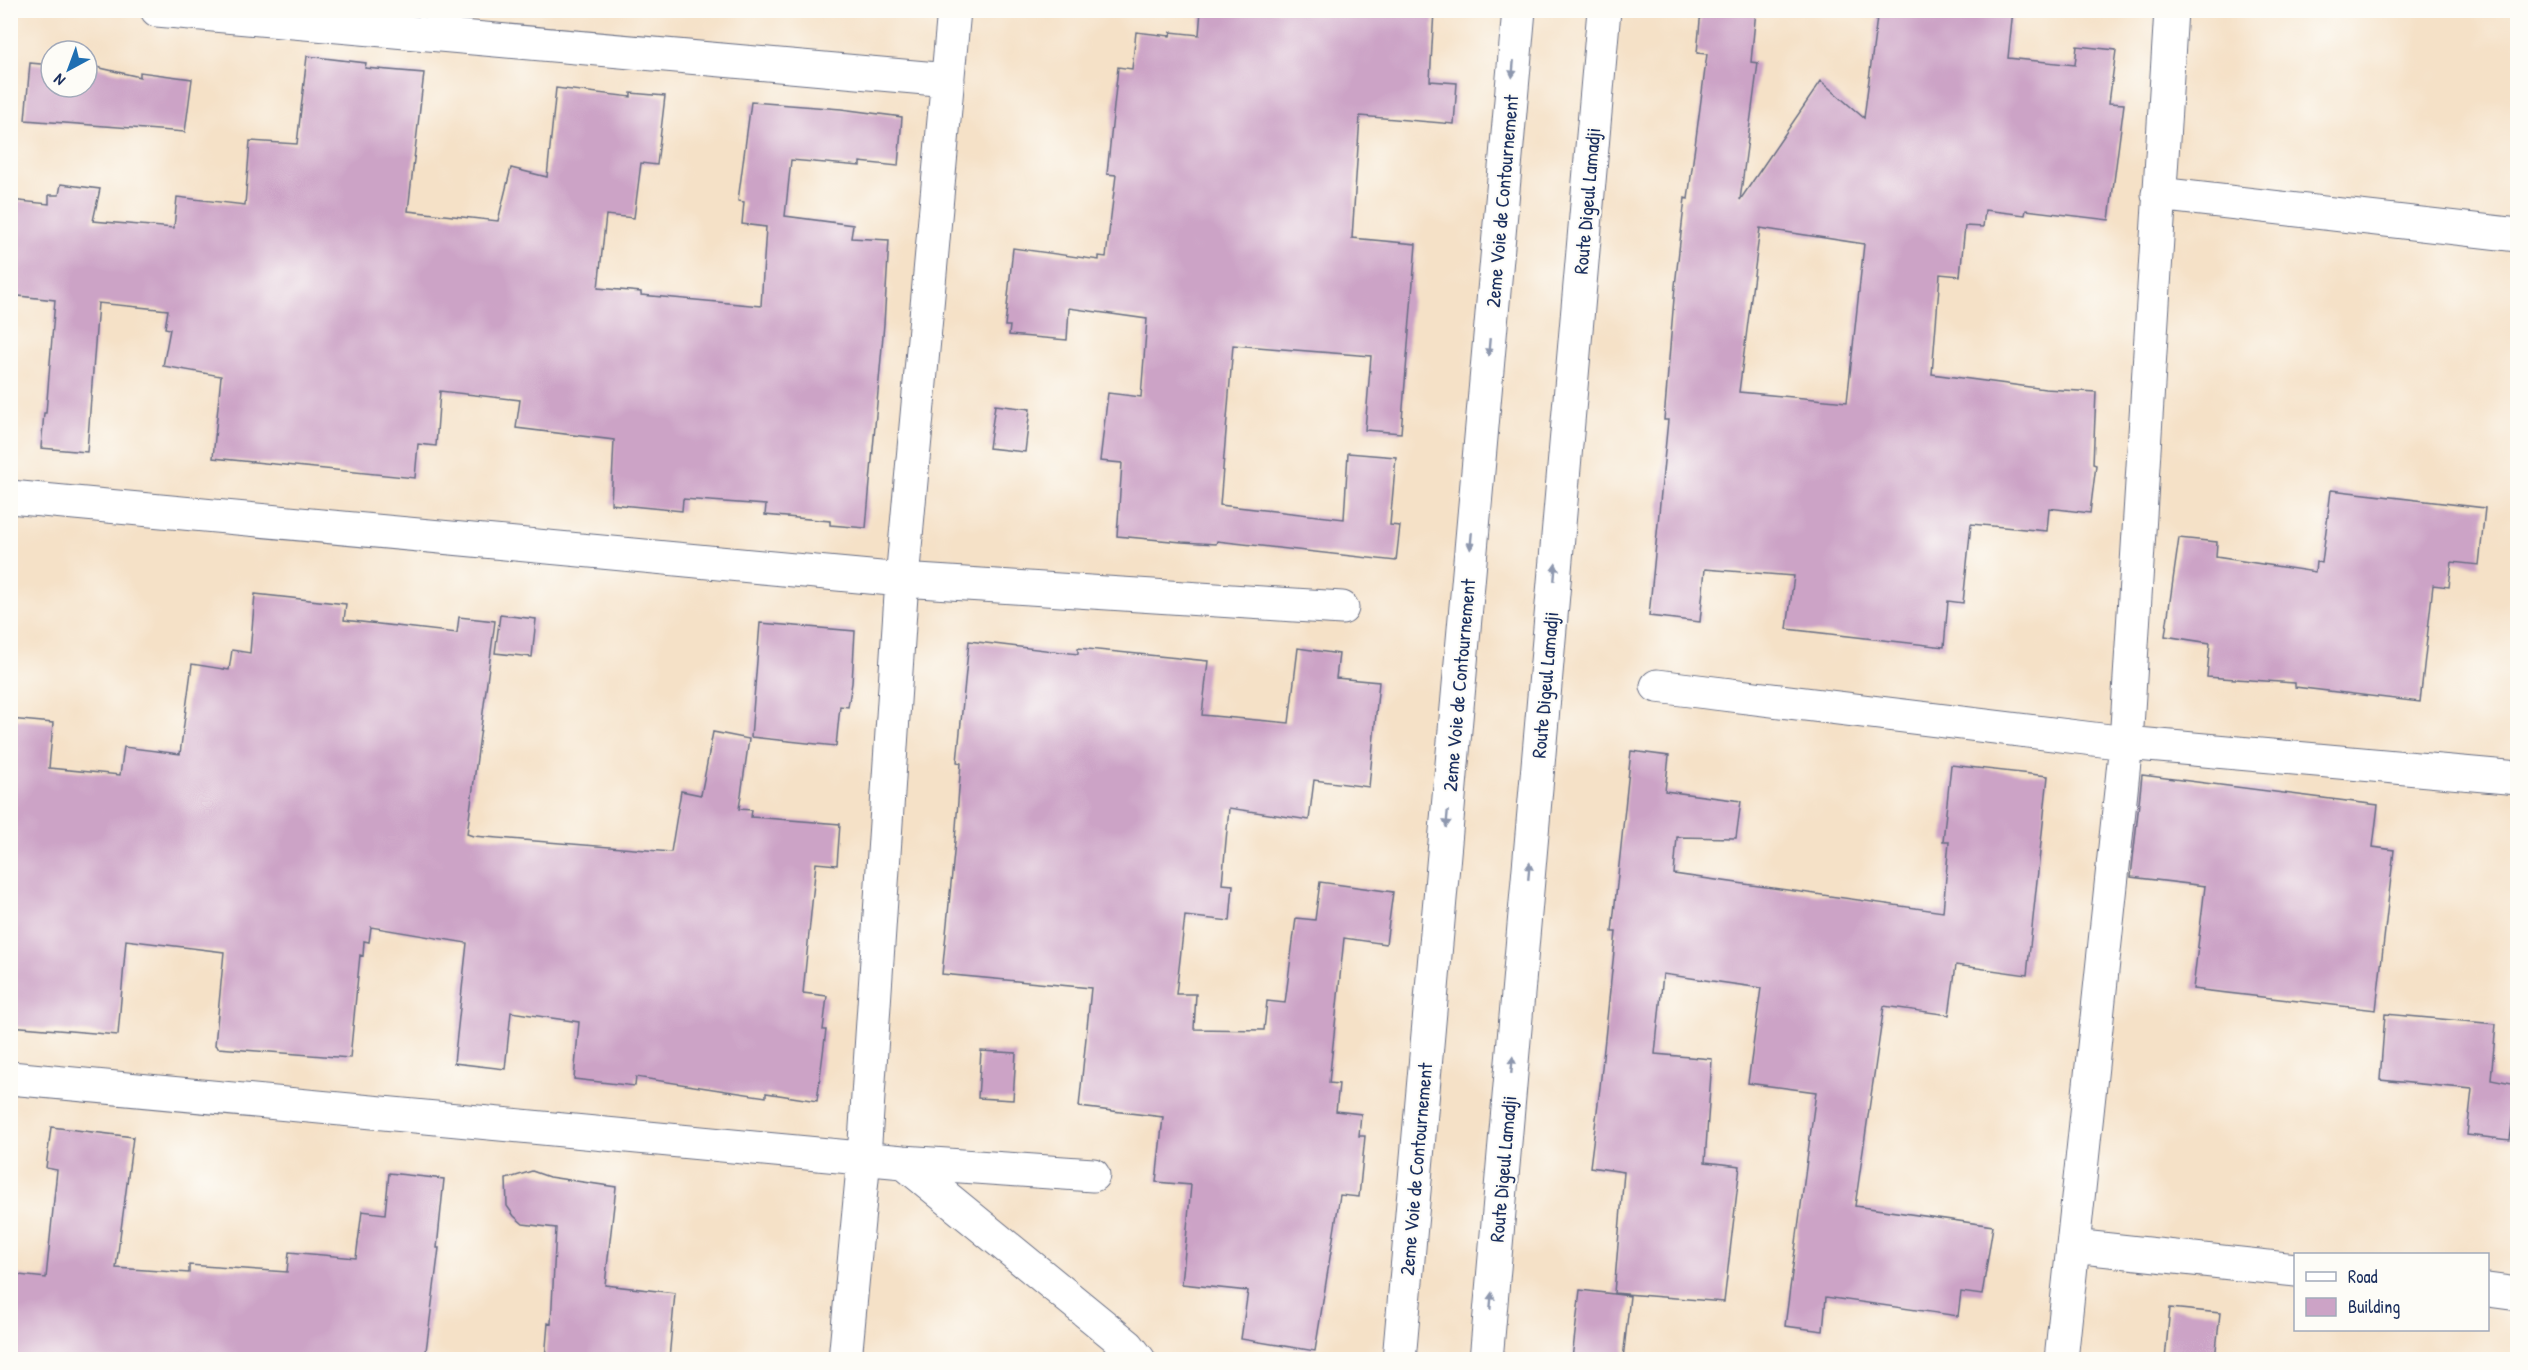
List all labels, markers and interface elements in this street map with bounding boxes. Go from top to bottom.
north arrow [39,39,99,99]
one-way arrow [1509,59,1518,78]
text: N [48,69,70,91]
street label: 2eme Voie de Contournement [1479,92,1524,308]
street label: Route Digeul Lamadji [1567,127,1606,275]
one-way arrow [1484,337,1494,356]
one-way arrow [1466,531,1476,550]
one-way arrow [1550,563,1560,582]
street label: 2eme Voie de Contournement [1436,576,1481,792]
street label: Route Digeul Lamadji [1525,611,1564,759]
one-way arrow [1442,809,1452,828]
one-way arrow [1524,861,1534,880]
one-way arrow [1507,1056,1517,1075]
street label: 2eme Voie de Contournement [1393,1060,1438,1276]
street label: Route Digeul Lamadji [1483,1095,1522,1243]
legend [2294,1253,2489,1331]
text: Road [2348,1264,2378,1289]
one-way arrow [1486,1292,1496,1311]
text: Building [2348,1294,2400,1319]

